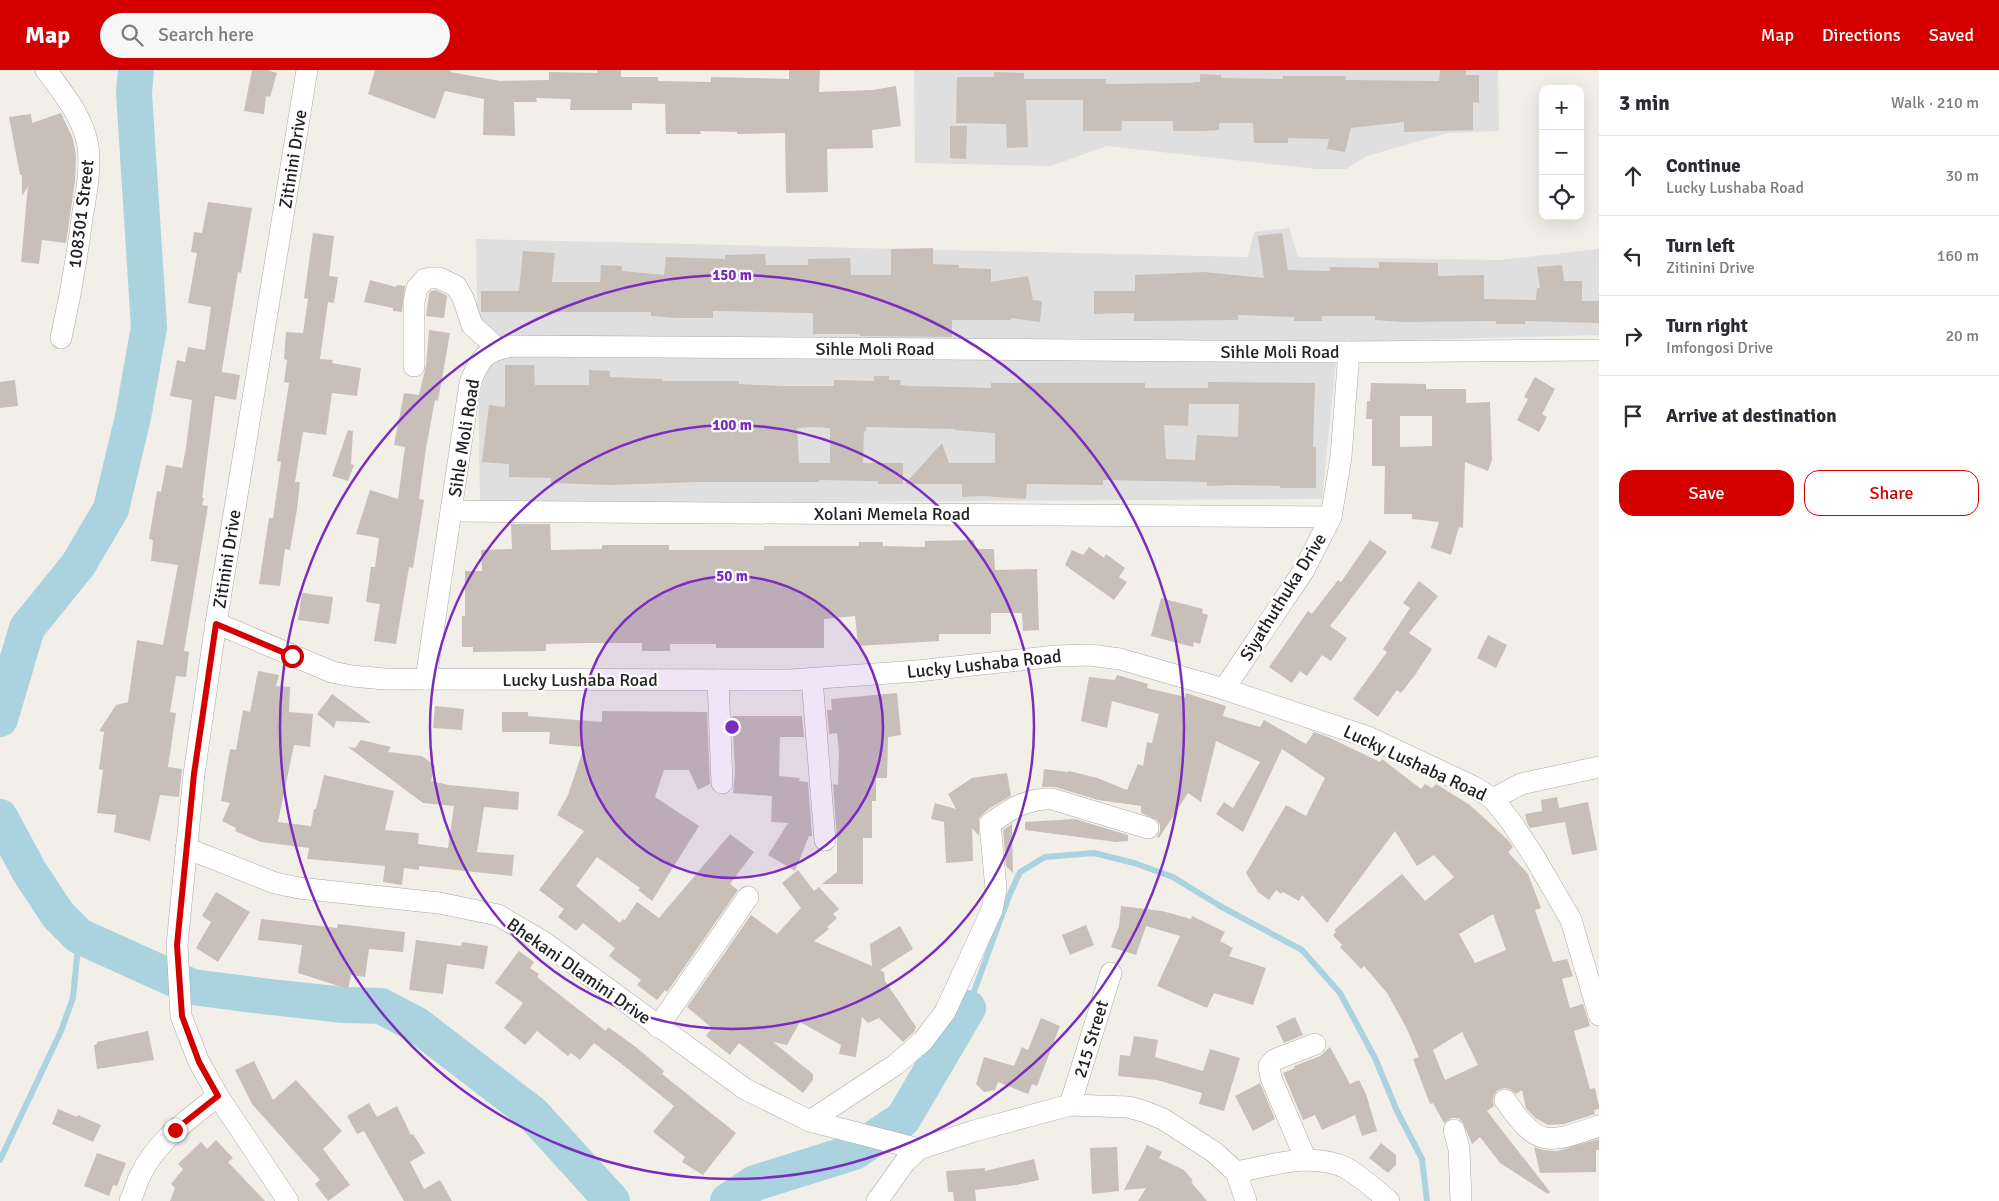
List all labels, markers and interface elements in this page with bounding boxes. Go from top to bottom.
search box [100,13,450,58]
text: Map [25,20,70,50]
icon: search [118,21,146,49]
text: Search here [158,23,254,47]
text: Map [1761,24,1794,46]
text: Directions [1822,24,1901,46]
text: Saved [1929,24,1974,46]
map controls [1539,85,1584,220]
button: + [1539,85,1584,130]
text: 3 min [1619,90,1670,116]
text: Walk · 210 m [1891,93,1979,113]
street label: Zitinini Drive [274,108,312,210]
button: − [1539,130,1584,175]
text: Continue [1666,154,1741,178]
street label: 108301 Street [63,158,99,270]
icon: ahead [1619,162,1647,190]
text: 30 m [1945,166,1979,186]
button: locate [1539,175,1584,220]
text: Lucky Lushaba Road [1666,178,1804,198]
text: Turn left [1666,234,1735,258]
icon: left [1619,242,1647,270]
text: 160 m [1937,246,1979,266]
text: Zitinini Drive [1666,258,1755,278]
text: 150 m [712,266,752,284]
text: Turn right [1666,314,1748,338]
icon: right [1619,322,1647,350]
text: 20 m [1945,326,1979,346]
street label: Sihle Moli Road [815,338,935,360]
text: Imfongosi Drive [1666,338,1773,358]
street label: Sihle Moli Road [1220,341,1340,363]
street label: Sihle Moli Road [444,377,484,499]
icon: arrive [1619,402,1647,430]
text: Arrive at destination [1666,404,1837,428]
text: 100 m [712,416,752,434]
button: Save [1619,470,1794,516]
button: Share [1804,470,1979,516]
street label: Xolani Memela Road [814,503,970,525]
street label: Zitinini Drive [208,508,246,610]
street label: Siyathuthuka Drive [1235,529,1331,665]
text: 50 m [716,567,748,585]
route start [281,645,304,668]
street label: Lucky Lushaba Road [906,645,1062,683]
street label: Lucky Lushaba Road [502,669,658,691]
centre of rings [723,718,741,736]
street label: Lucky Lushaba Road [1340,720,1490,806]
street label: Bhekani Dlamini Drive [503,913,655,1029]
street label: 215 Street [1069,998,1113,1080]
route end [164,1119,187,1142]

